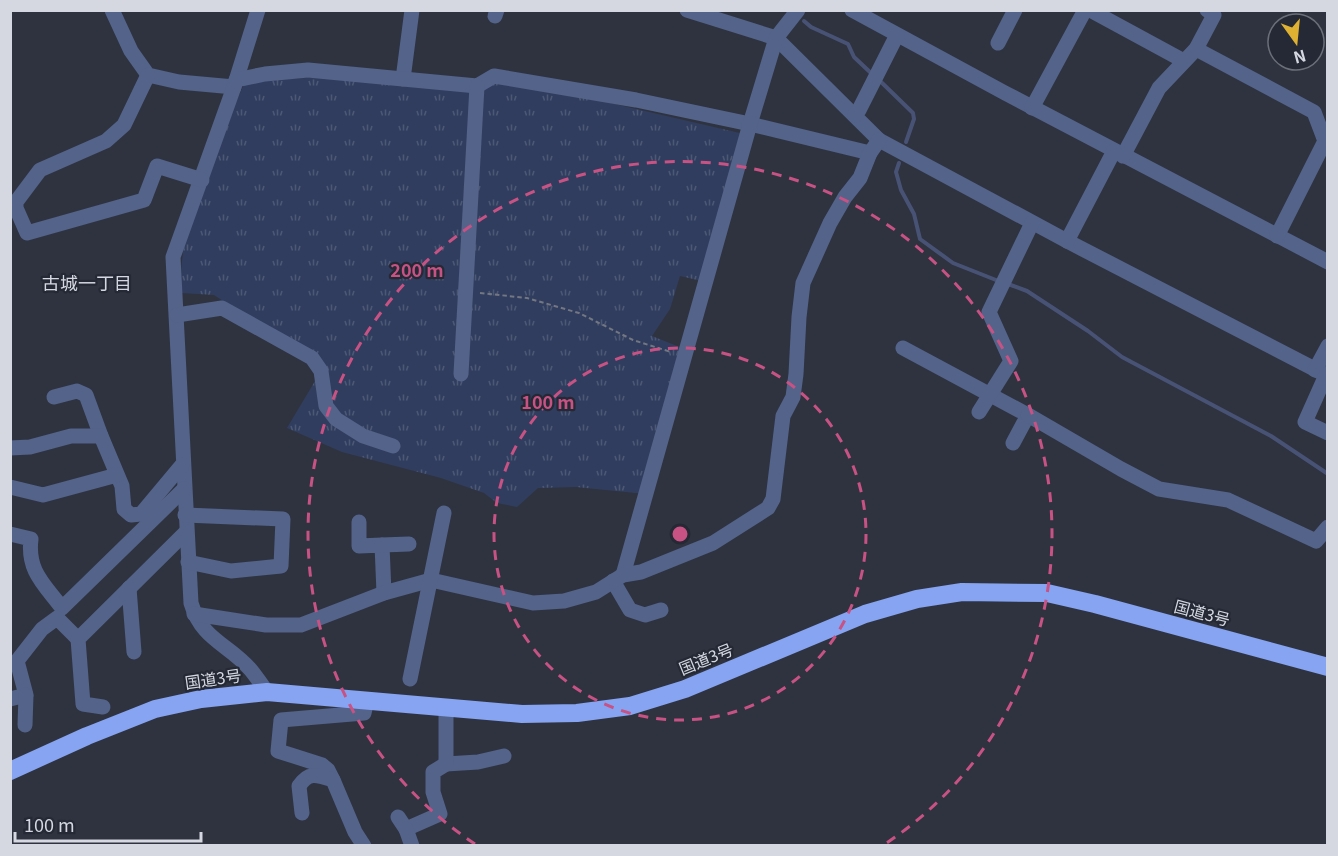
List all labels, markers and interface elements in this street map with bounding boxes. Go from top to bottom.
north arrow [1266,12,1326,72]
text: N [1291,44,1309,71]
text: 200 m [390,256,444,282]
district label: 古城一丁目 [42,269,132,295]
text: 100 m [521,388,575,414]
centre of rings [670,524,690,544]
street label: 国道3号 [1172,593,1233,631]
street label: 国道3号 [675,636,736,680]
street label: 国道3号 [183,662,243,694]
scale bar [15,805,201,843]
text: 100 m [24,811,75,837]

